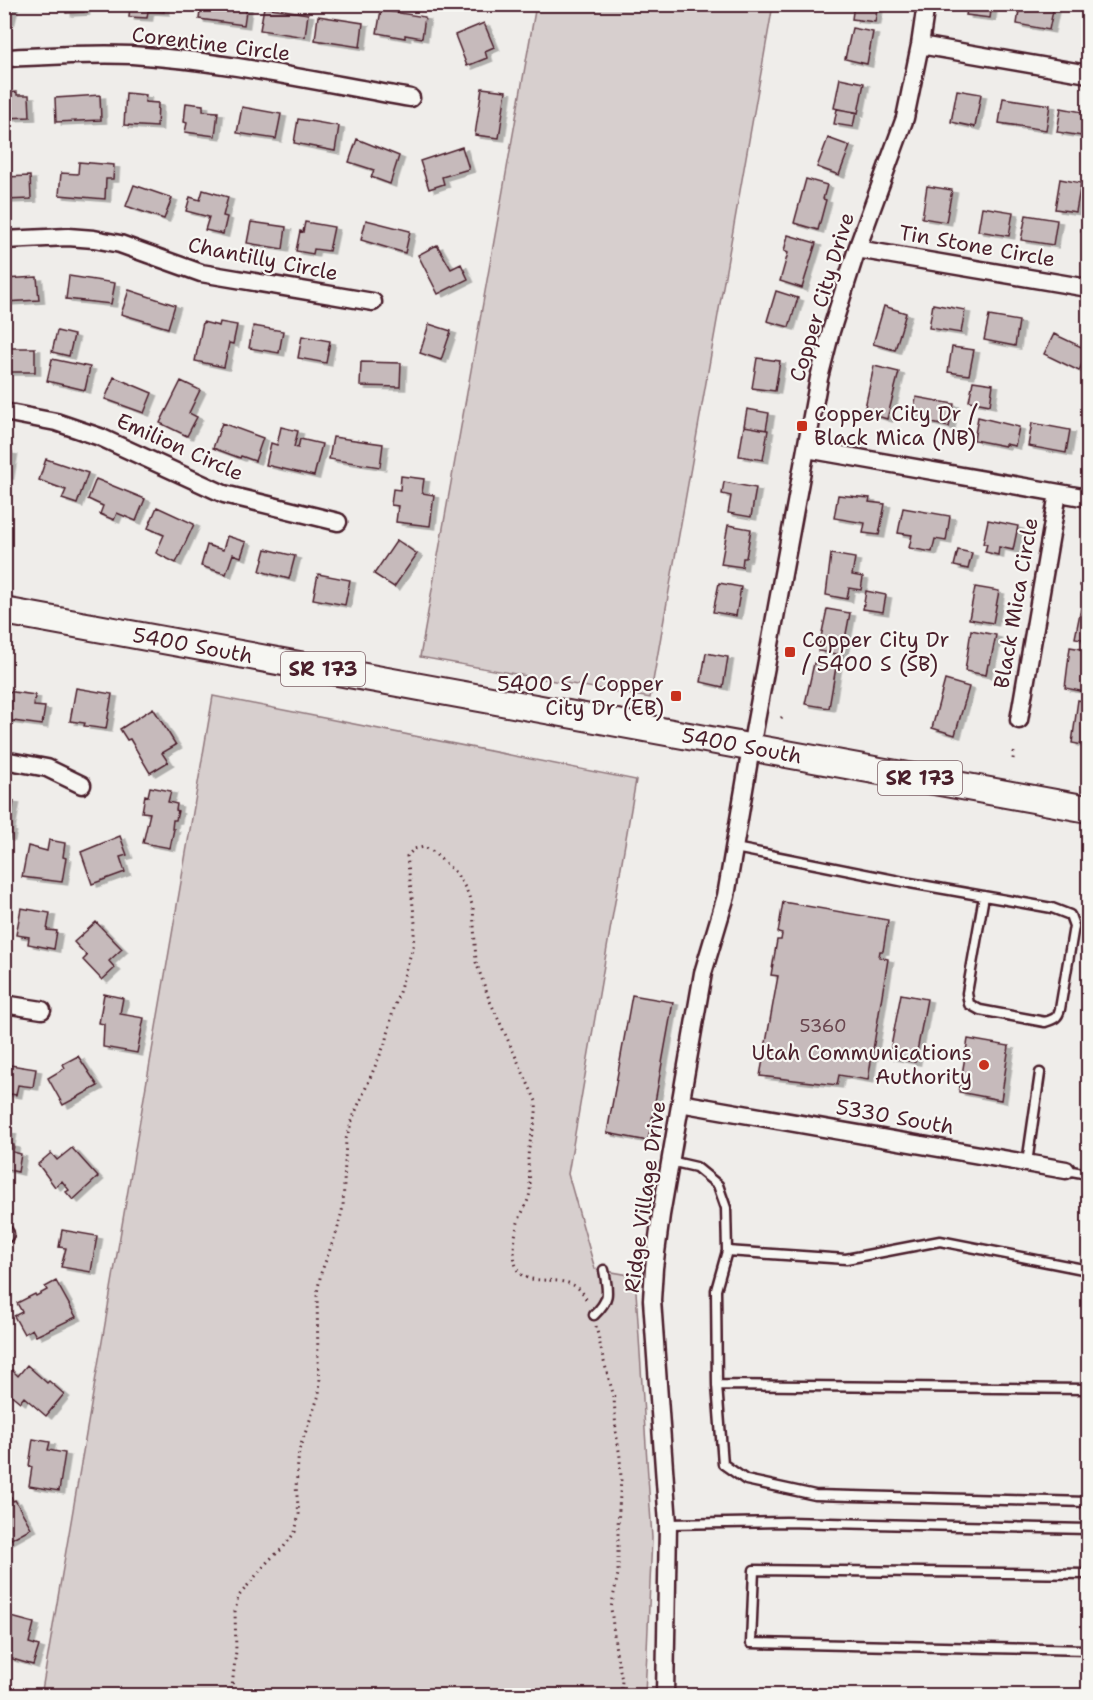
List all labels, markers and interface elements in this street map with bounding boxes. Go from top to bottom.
street label: Corentine Circle [130,20,292,68]
street label: Copper City Drive [783,209,861,385]
street label: Tin Stone Circle [897,218,1057,274]
street label: Chantilly Circle [186,231,340,287]
place label: Copper City Dr / Black Mica (NB) [814,400,978,452]
street label: Emilion Circle [112,407,248,487]
marker: Copper City Dr / Black Mica (NB) [795,419,809,433]
street label: Black Mica Circle [987,515,1045,691]
street label: 5400 South [131,621,255,670]
place label: Copper City Dr / 5400 S (SB) [802,626,950,678]
marker: Copper City Dr / 5400 S (SB) [783,645,797,659]
road number: SR 173 [281,652,365,686]
place label: 5400 S / Copper City Dr (EB) [497,670,664,722]
marker: 5400 S / Copper City Dr (EB) [669,689,683,703]
street label: 5400 South [680,721,804,770]
road number: SR 173 [878,761,962,795]
house number: 5360 [799,1014,847,1038]
place label: Utah Communications Authority [751,1039,972,1091]
marker: Utah Communications Authority [977,1058,991,1072]
street label: 5330 South [834,1093,956,1141]
street label: Ridge Village Drive [618,1099,672,1295]

